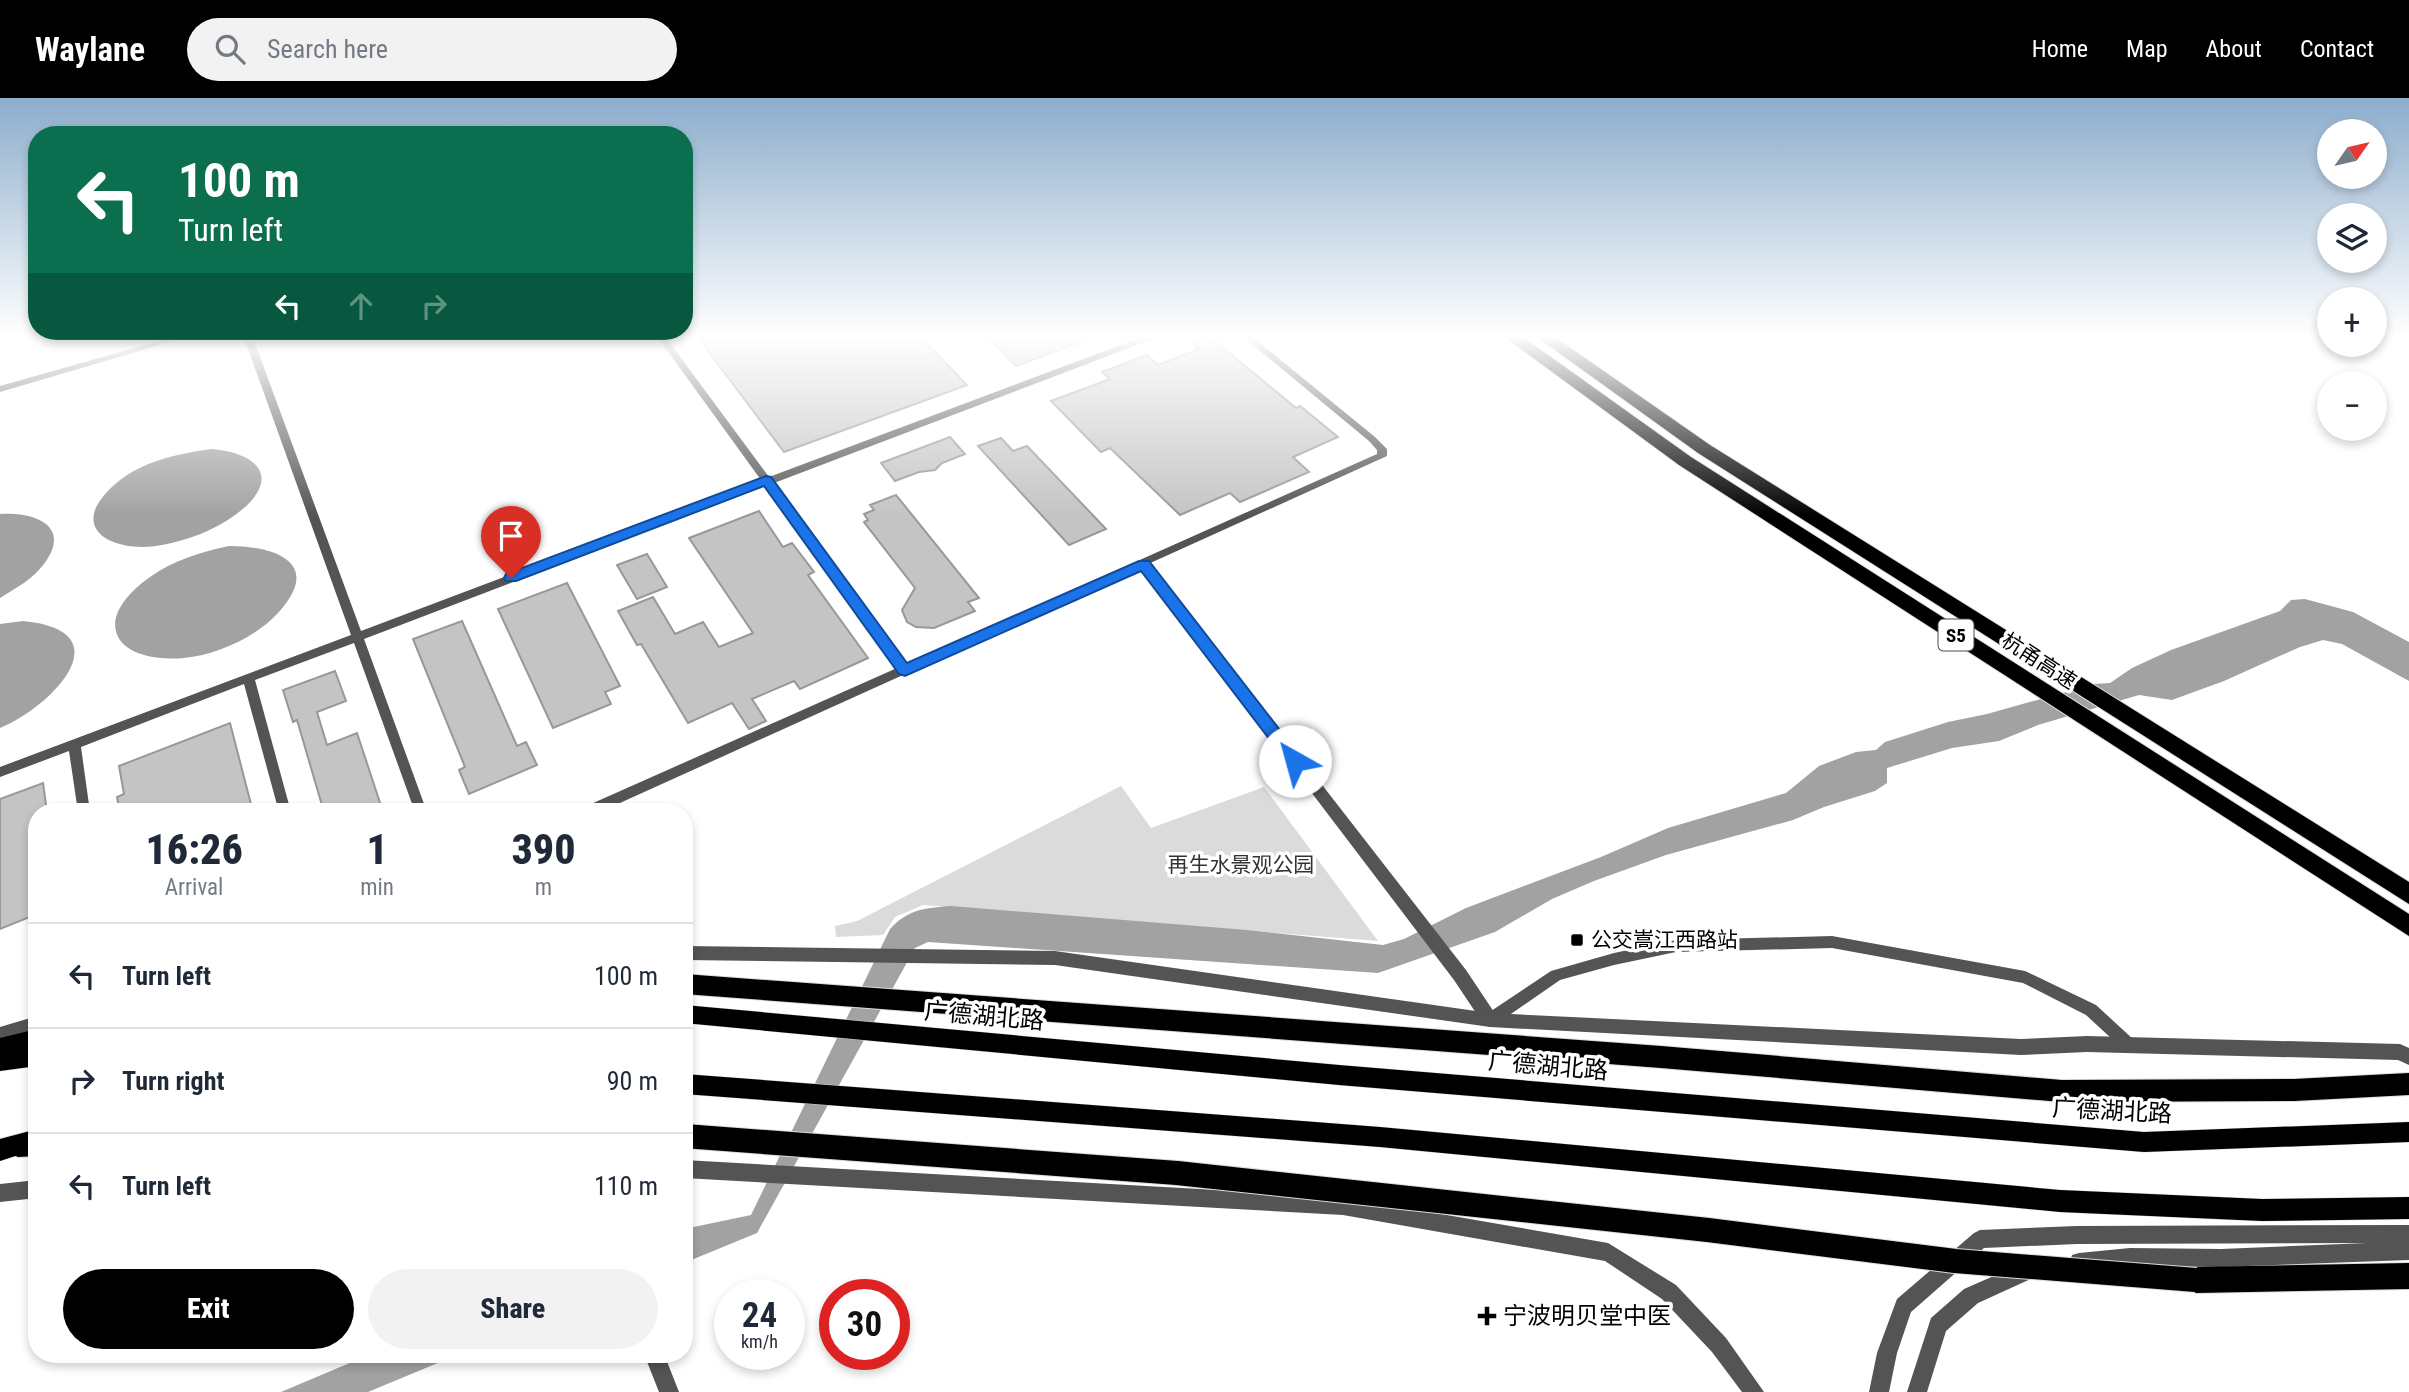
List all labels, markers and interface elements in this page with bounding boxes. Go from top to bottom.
search box [187,18,677,81]
text: Waylane [35,30,145,69]
icon: search [211,30,249,68]
text: Search here [267,34,388,64]
text: Home [2032,35,2088,63]
text: Map [2126,35,2168,63]
text: About [2206,35,2262,63]
text: Contact [2300,35,2374,63]
north arrow [2317,119,2387,189]
map controls [2317,119,2387,441]
text: 100 m [178,152,300,209]
icon: left [63,154,154,245]
button: layers [2317,203,2387,273]
text: Turn left [178,211,283,249]
icon: left [269,287,307,325]
icon: ahead [342,287,380,325]
icon: right [415,287,453,325]
button: + [2317,287,2387,357]
button: − [2317,371,2387,441]
pin [481,506,541,578]
icon: arrive [492,517,530,555]
road number: S5 [1938,620,1974,650]
street label: 杭甬高速 [1997,628,2081,694]
position arrow [1258,724,1332,798]
text: 16:26 [145,825,243,874]
text: 1 [366,825,388,874]
text: 390 [511,825,576,874]
park label: 再生水景观公园 [1168,853,1315,877]
text: Arrival [165,874,223,901]
text: min [360,874,394,901]
text: m [535,874,552,901]
place label: 公交嵩江西路站 [1591,928,1738,952]
marker: 公交嵩江西路站 [1569,932,1585,948]
icon: left [63,957,101,995]
text: Turn left [122,961,211,991]
text: 100 m [594,961,658,991]
street label: 广德湖北路 [923,997,1045,1035]
street label: 广德湖北路 [1487,1047,1609,1085]
icon: right [63,1062,101,1100]
text: Turn right [122,1066,224,1096]
text: 90 m [607,1066,658,1096]
street label: 广德湖北路 [2051,1094,2173,1128]
icon: left [63,1167,101,1205]
text: Turn left [122,1171,211,1201]
text: 110 m [594,1171,658,1201]
button: Exit [63,1269,354,1349]
button: Share [368,1269,658,1349]
speed limit sign: 30 [819,1279,910,1370]
text: 24 [742,1295,777,1336]
place label: 宁波明贝堂中医 [1503,1302,1671,1330]
marker: 宁波明贝堂中医 [1477,1306,1497,1326]
text: km/h [741,1331,778,1352]

